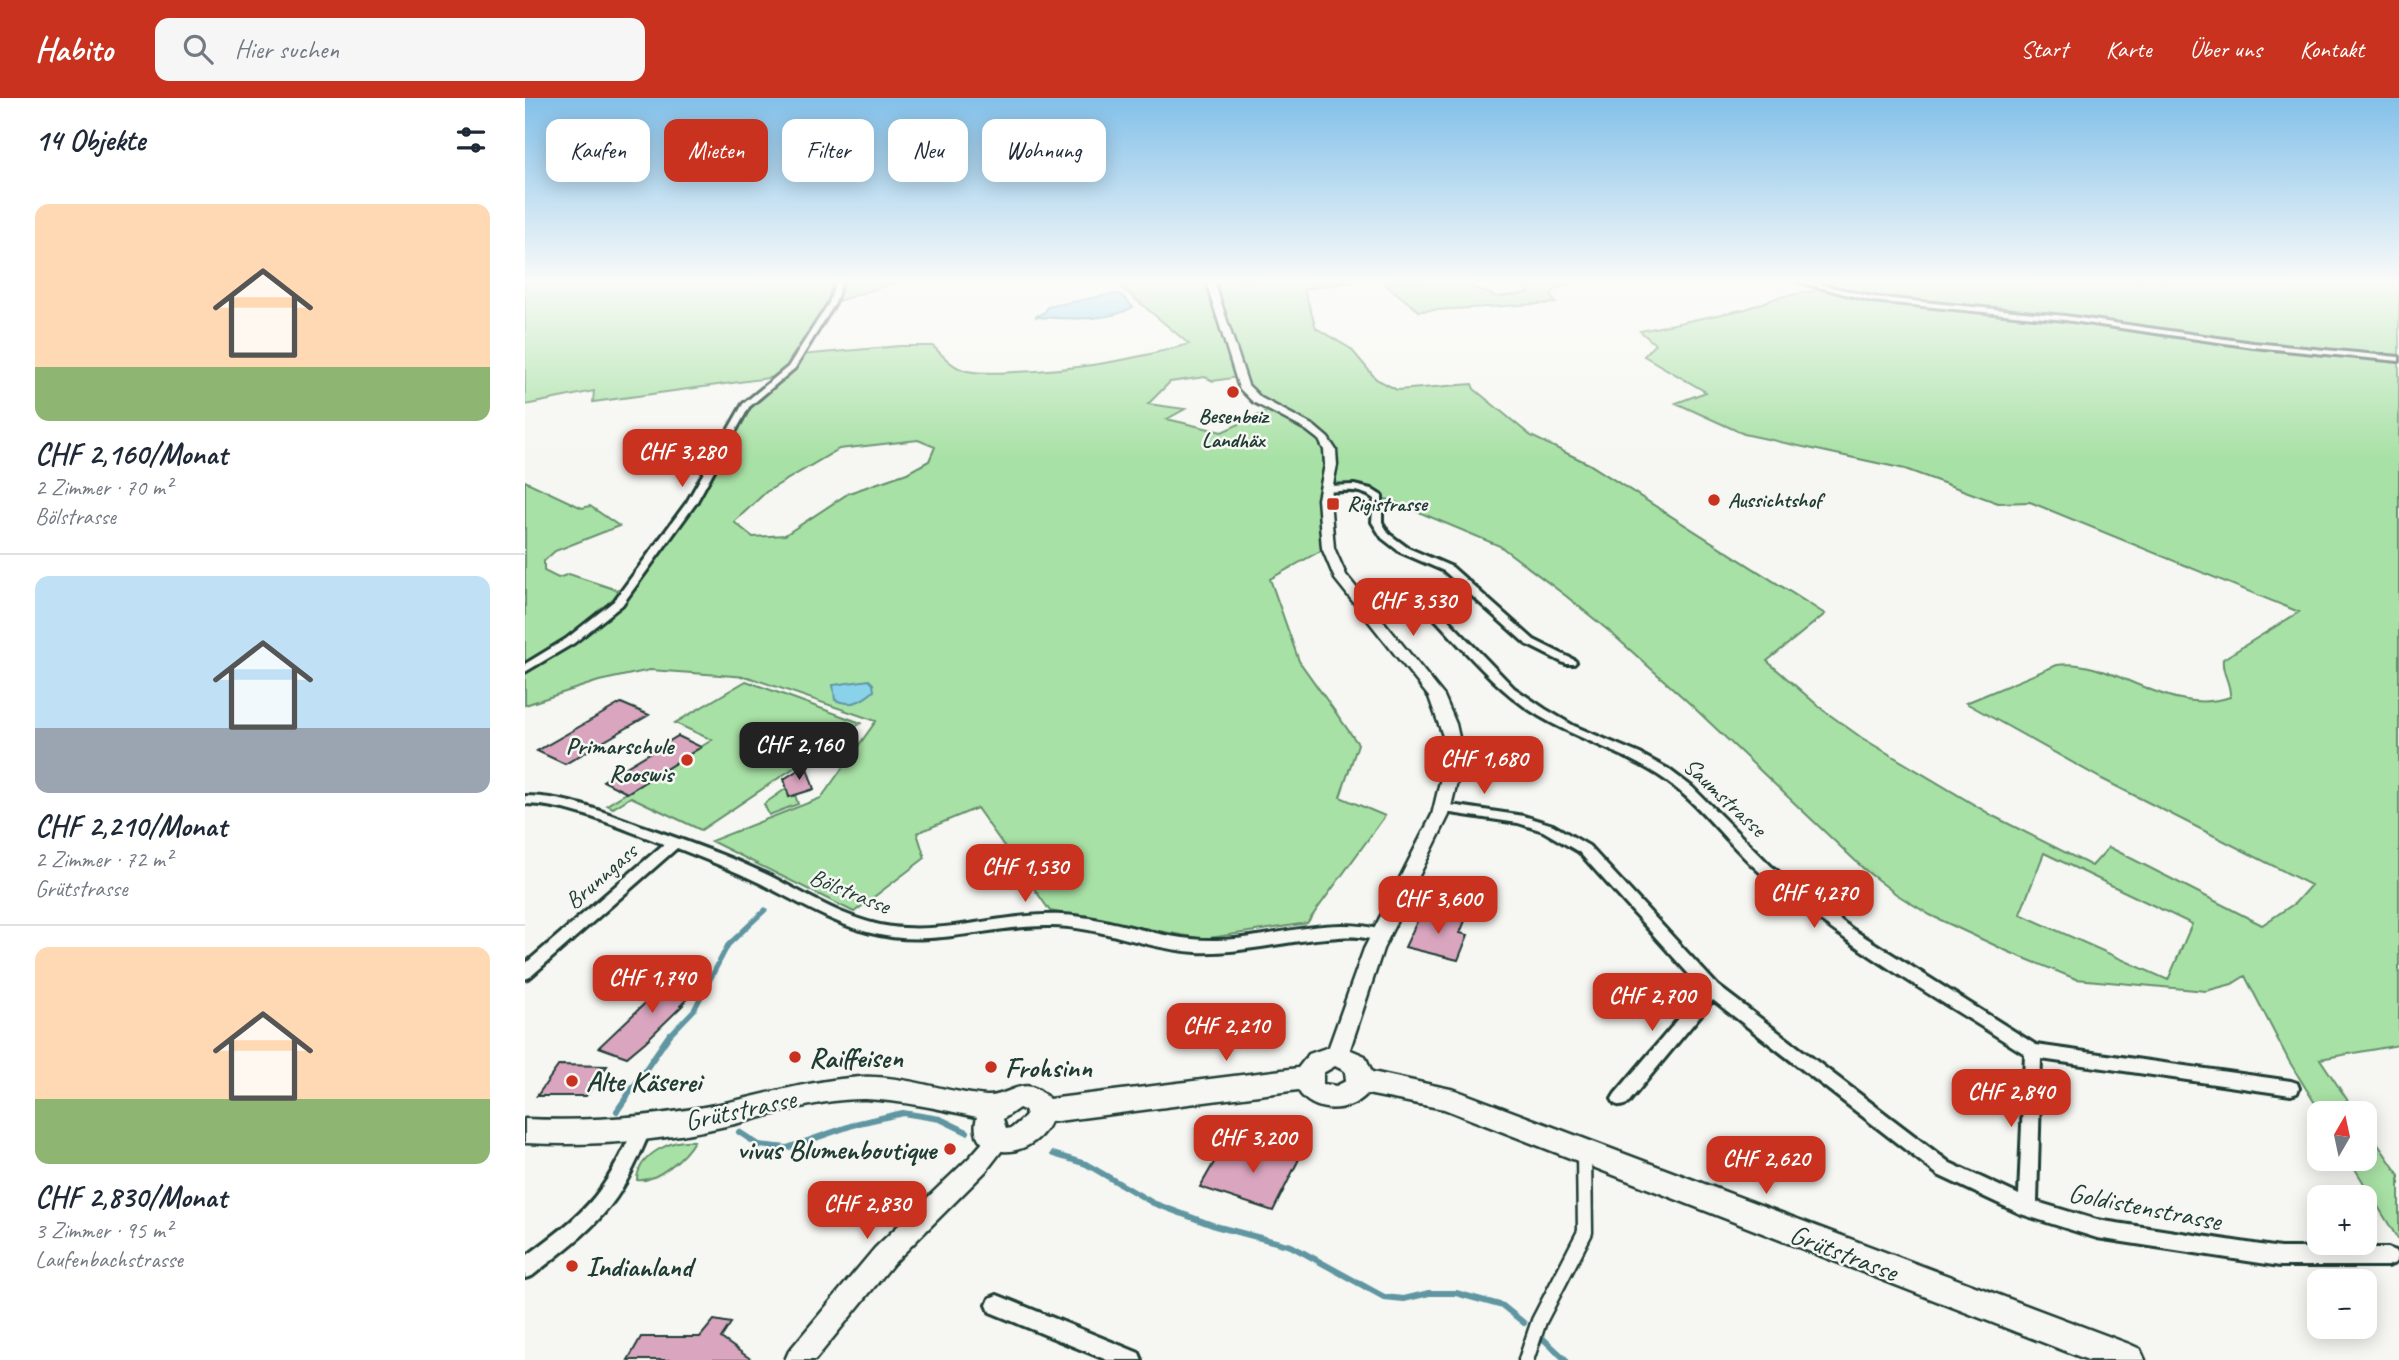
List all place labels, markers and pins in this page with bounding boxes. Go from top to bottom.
marker: Besenbeiz Landhäx [1225,384,1241,400]
place label: Besenbeiz Landhäx [1198,403,1270,453]
pin: CHF 3,280 [602,430,762,489]
place label: Aussichtshof [1728,487,1826,513]
place label: Rigistrasse [1347,491,1429,517]
marker: Aussichtshof [1706,492,1722,508]
marker: Rigistrasse [1325,496,1341,512]
pin: CHF 3,530 [1333,578,1493,638]
pin: CHF 2,160 [719,722,879,782]
place label: Primarschule Rooswis [566,731,676,789]
pin: CHF 1,680 [1404,736,1564,796]
marker: Primarschule Rooswis [679,752,695,768]
pin: CHF 1,530 [945,844,1105,904]
pin: CHF 4,270 [1734,870,1894,930]
pin: CHF 3,600 [1358,876,1518,936]
pin: CHF 1,740 [572,956,732,1015]
pin: CHF 2,700 [1572,974,1732,1033]
pin: CHF 2,210 [1146,1004,1306,1063]
place label: Raiffeisen [809,1040,904,1075]
marker: Raiffeisen [787,1049,803,1065]
place label: Frohsinn [1005,1050,1093,1085]
marker: Frohsinn [983,1059,999,1075]
place label: Alte Käserei [586,1064,705,1099]
pin: CHF 2,840 [1931,1070,2091,1129]
marker: Alte Käserei [564,1073,580,1089]
pin: CHF 3,200 [1173,1116,1333,1175]
place label: vivus Blumenboutique [737,1132,939,1167]
pin: CHF 2,620 [1686,1136,1846,1196]
marker: vivus Blumenboutique [942,1141,958,1157]
pin: CHF 2,830 [787,1182,947,1241]
place label: Indianland [586,1249,697,1284]
marker: Indianland [564,1258,580,1274]

